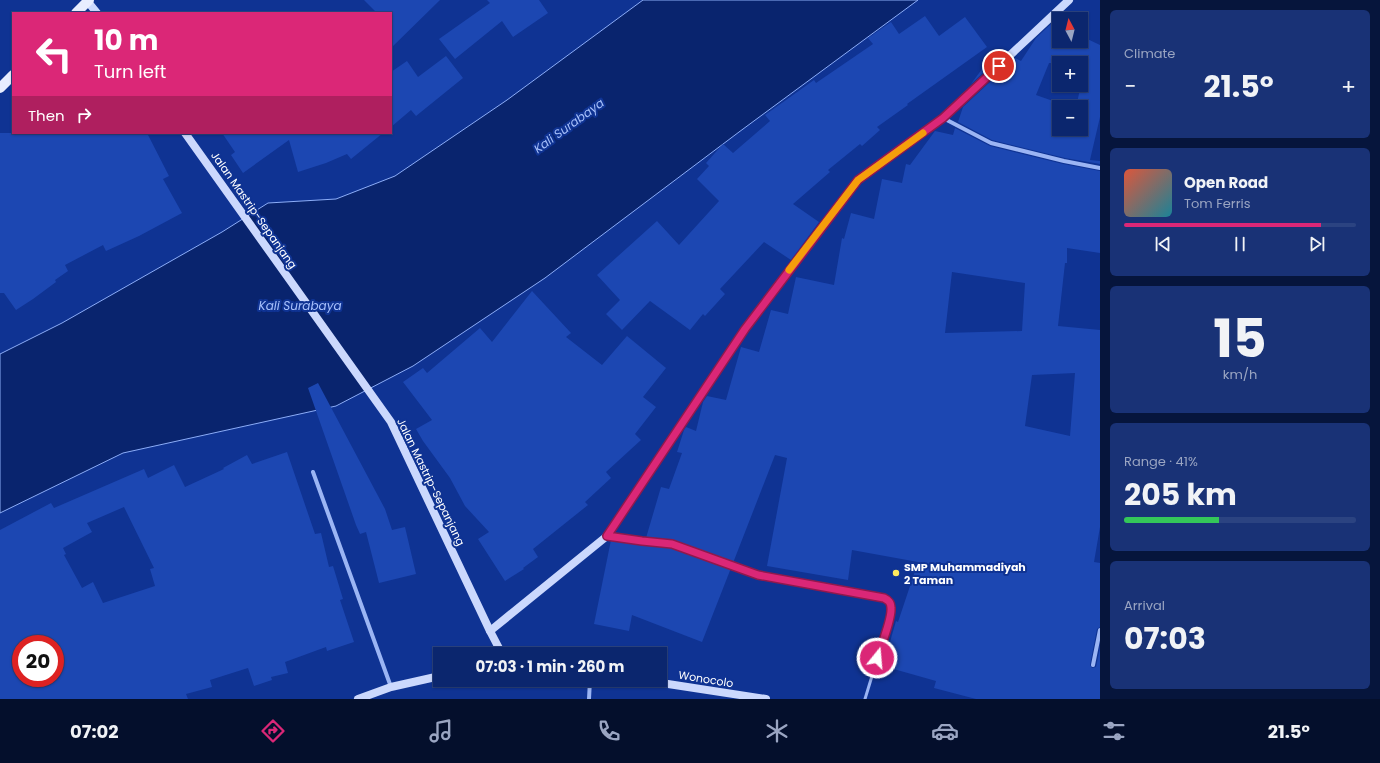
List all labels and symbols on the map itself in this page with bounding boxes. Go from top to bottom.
north arrow [1052,12,1088,48]
pin [982,49,1016,83]
water label: Kali Surabaya [530,94,607,157]
street label: Jalan Mastrip-Sepanjang [207,148,301,272]
water label: Kali Surabaya [258,297,342,314]
street label: Jalan Mastrip-Sepanjang [393,415,469,549]
place label: SMP Muhammadiyah 2 Taman [904,559,1026,588]
marker: SMP Muhammadiyah 2 Taman [891,568,901,578]
speed limit sign: 20 [12,635,64,687]
position arrow [856,637,898,679]
street label: Wonocolo [677,667,735,691]

